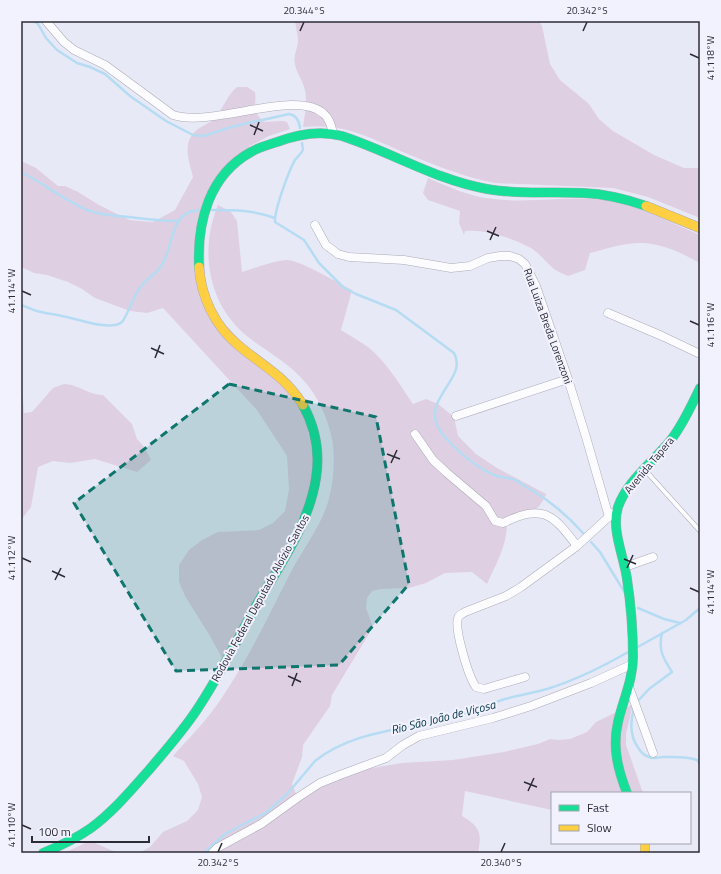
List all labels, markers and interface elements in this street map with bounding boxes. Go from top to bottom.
text: 20.344°S [283,3,325,18]
text: 20.342°S [566,3,608,18]
text: 41.118°W [703,36,718,80]
street label: Rua Luiza Breda Lorenzoni [520,266,576,386]
text: 41.114°W [4,269,19,313]
text: 41.116°W [703,303,718,347]
street label: Avenida Tapera [620,433,678,497]
street label: Rodovia Federal Deputado Aloízio Santos [207,511,313,685]
text: 41.112°W [4,536,19,580]
text: 41.114°W [703,570,718,614]
water label: Rio São João de Viçosa [389,695,498,739]
legend [551,792,691,844]
text: Fast [587,798,610,817]
text: 41.110°W [4,803,19,847]
scale bar [32,818,149,844]
text: Slow [587,818,612,837]
text: 100 m [38,822,71,841]
text: 20.342°S [197,855,239,870]
text: 20.340°S [480,855,522,870]

